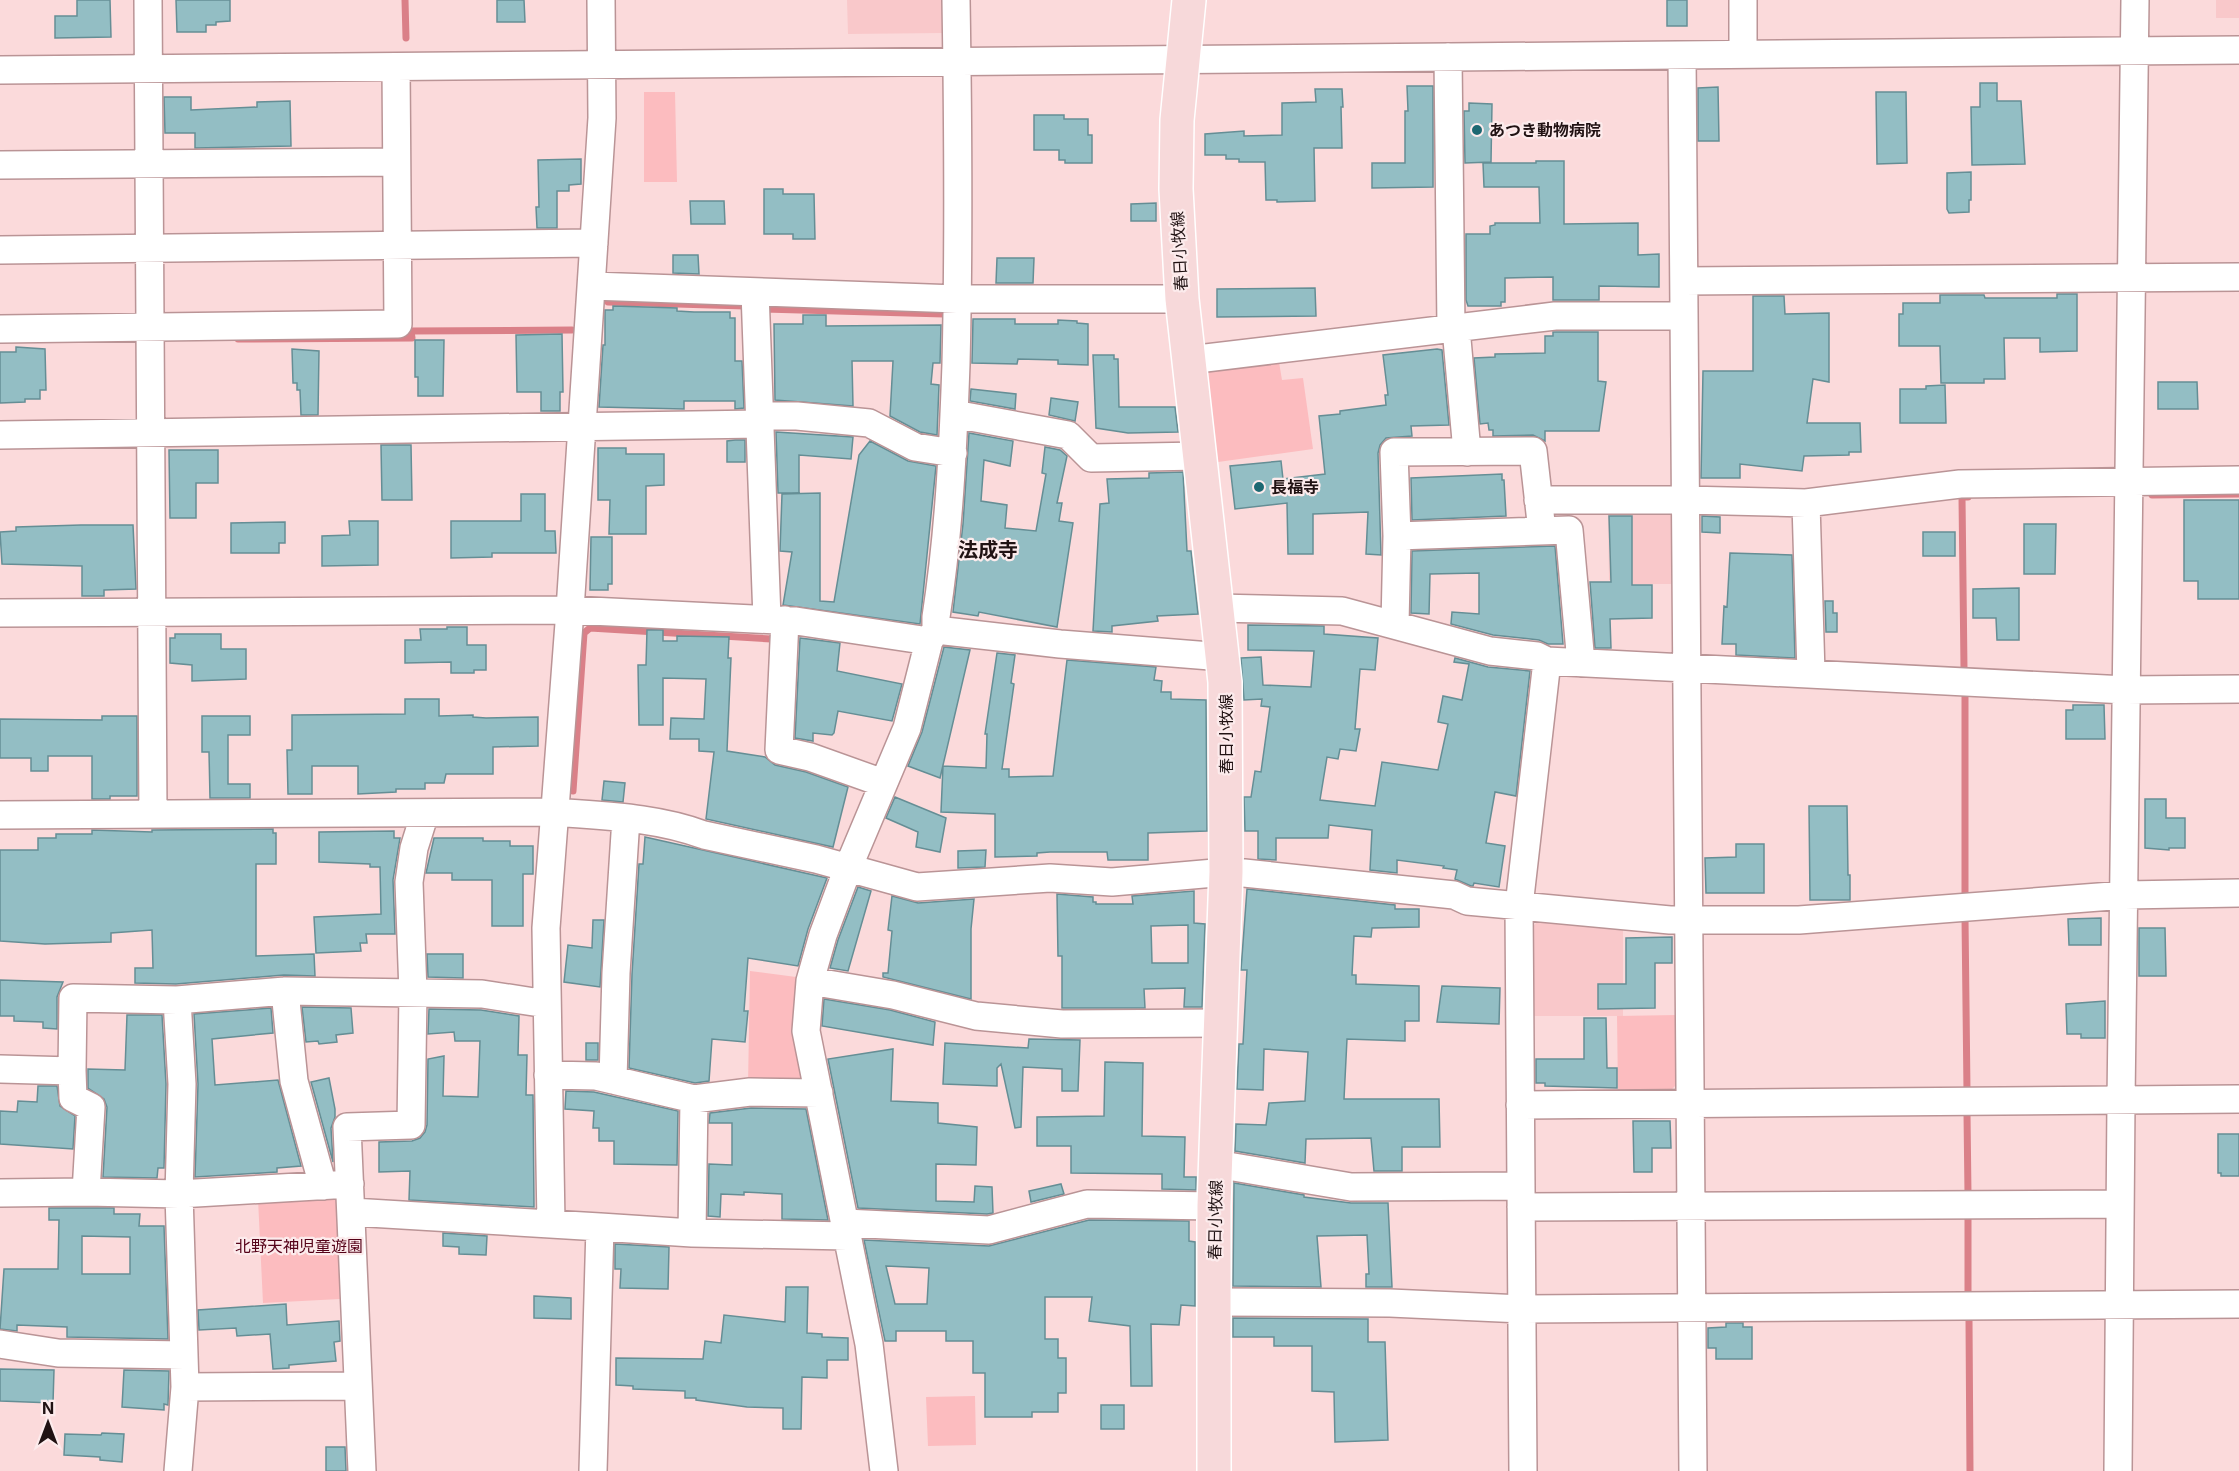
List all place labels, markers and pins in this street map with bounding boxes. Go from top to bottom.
place label: あつき動物病院 [1489,120,1601,140]
marker: あつき動物病院 [1470,123,1484,137]
place label: 長福寺 [1271,477,1319,497]
marker: 長福寺 [1252,480,1266,494]

